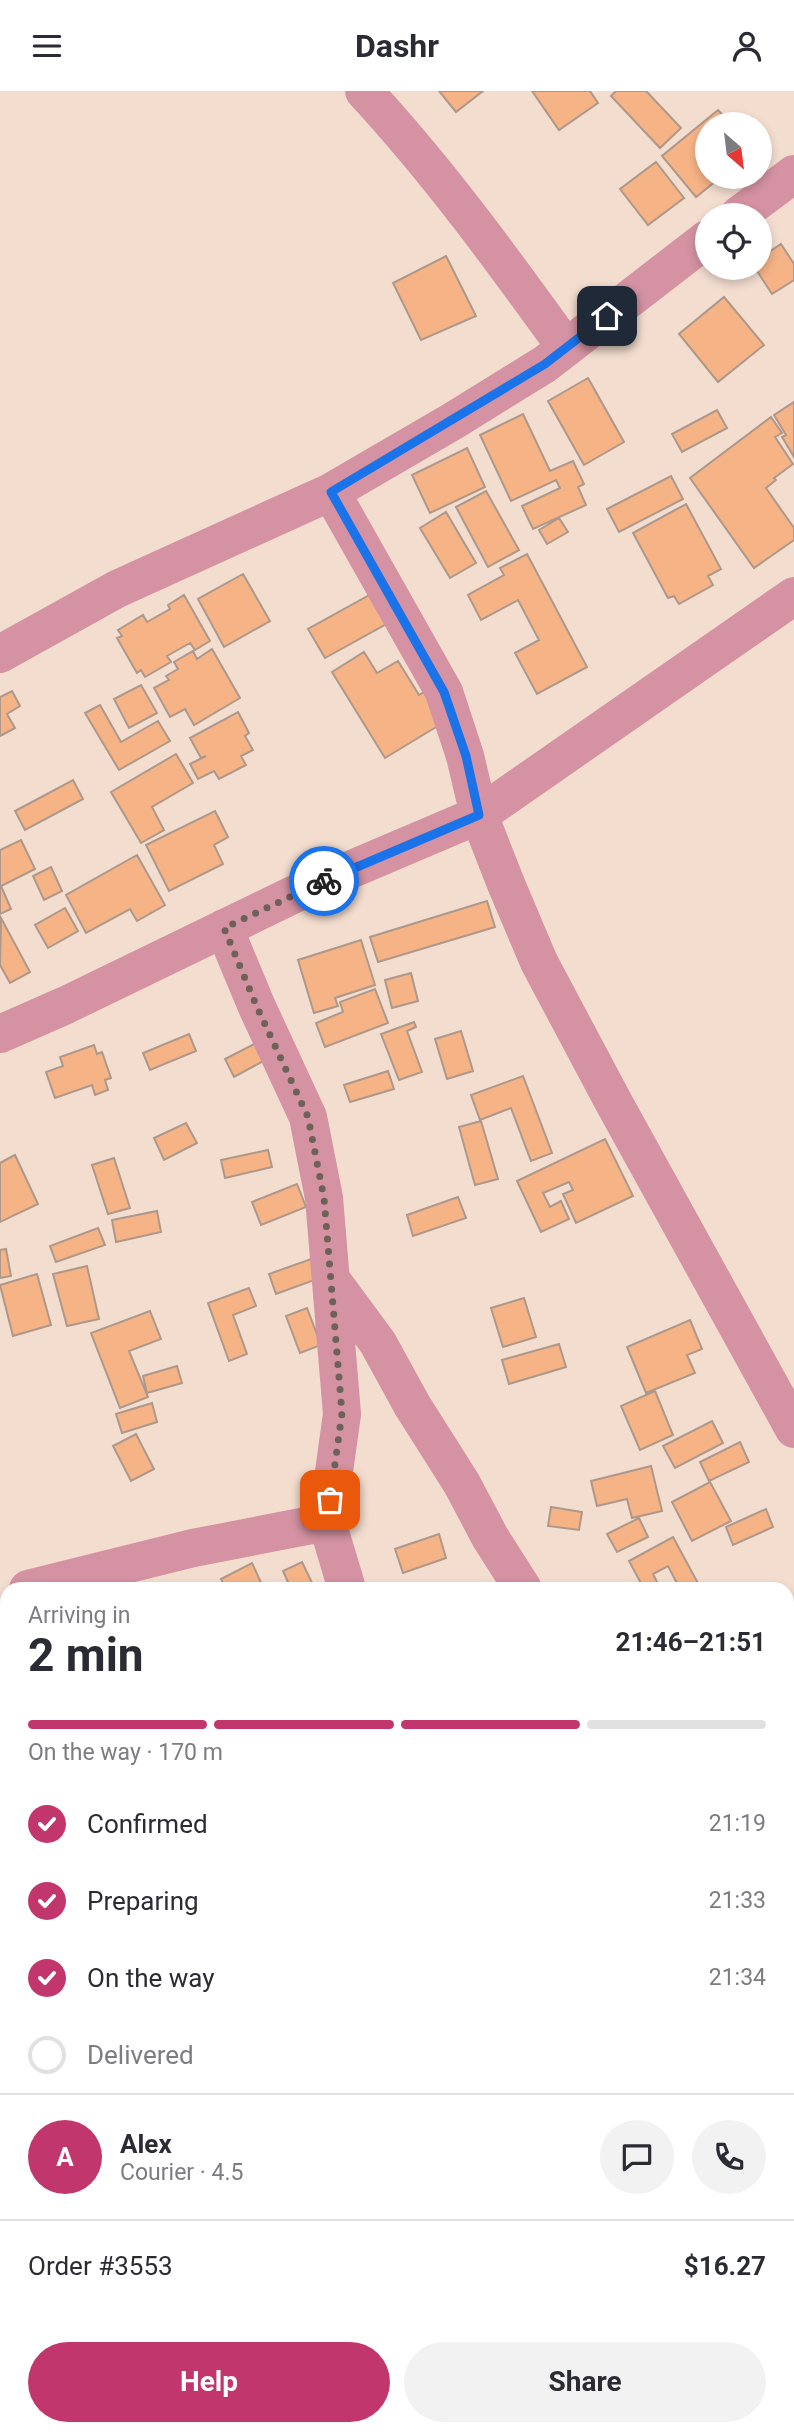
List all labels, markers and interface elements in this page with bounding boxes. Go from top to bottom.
icon: menu [28,27,66,65]
text: Dashr [355,27,439,65]
icon: person [728,27,766,65]
north arrow [695,112,772,189]
map controls [695,112,772,280]
button: locate [695,203,772,280]
pin [577,286,637,346]
icon: home [588,297,626,335]
courier [289,846,359,916]
icon: bike [305,862,343,900]
pin [300,1470,360,1530]
icon: bag [311,1481,349,1519]
text: Arriving in [28,1602,131,1629]
text: 21:46–21:51 [616,1627,766,1657]
text: 2 min [28,1628,144,1682]
text: On the way · 170 m [28,1739,223,1766]
icon: check [28,1805,66,1843]
text: Confirmed [87,1809,208,1839]
text: 21:19 [709,1810,766,1837]
icon: check [28,1882,66,1920]
text: Preparing [87,1886,199,1916]
text: 21:33 [709,1887,766,1914]
icon: check [28,1959,66,1997]
text: On the way [87,1963,215,1993]
text: 21:34 [709,1964,766,1991]
text: Delivered [87,2040,194,2070]
button: chat [600,2120,674,2194]
button: phone [692,2120,766,2194]
text: Alex [120,2129,172,2159]
text: A [56,2142,74,2172]
text: Courier · 4.5 [120,2159,243,2186]
text: Order #3553 [28,2251,173,2281]
text: $16.27 [684,2251,766,2281]
button: Help [28,2342,390,2422]
button: Share [404,2342,766,2422]

